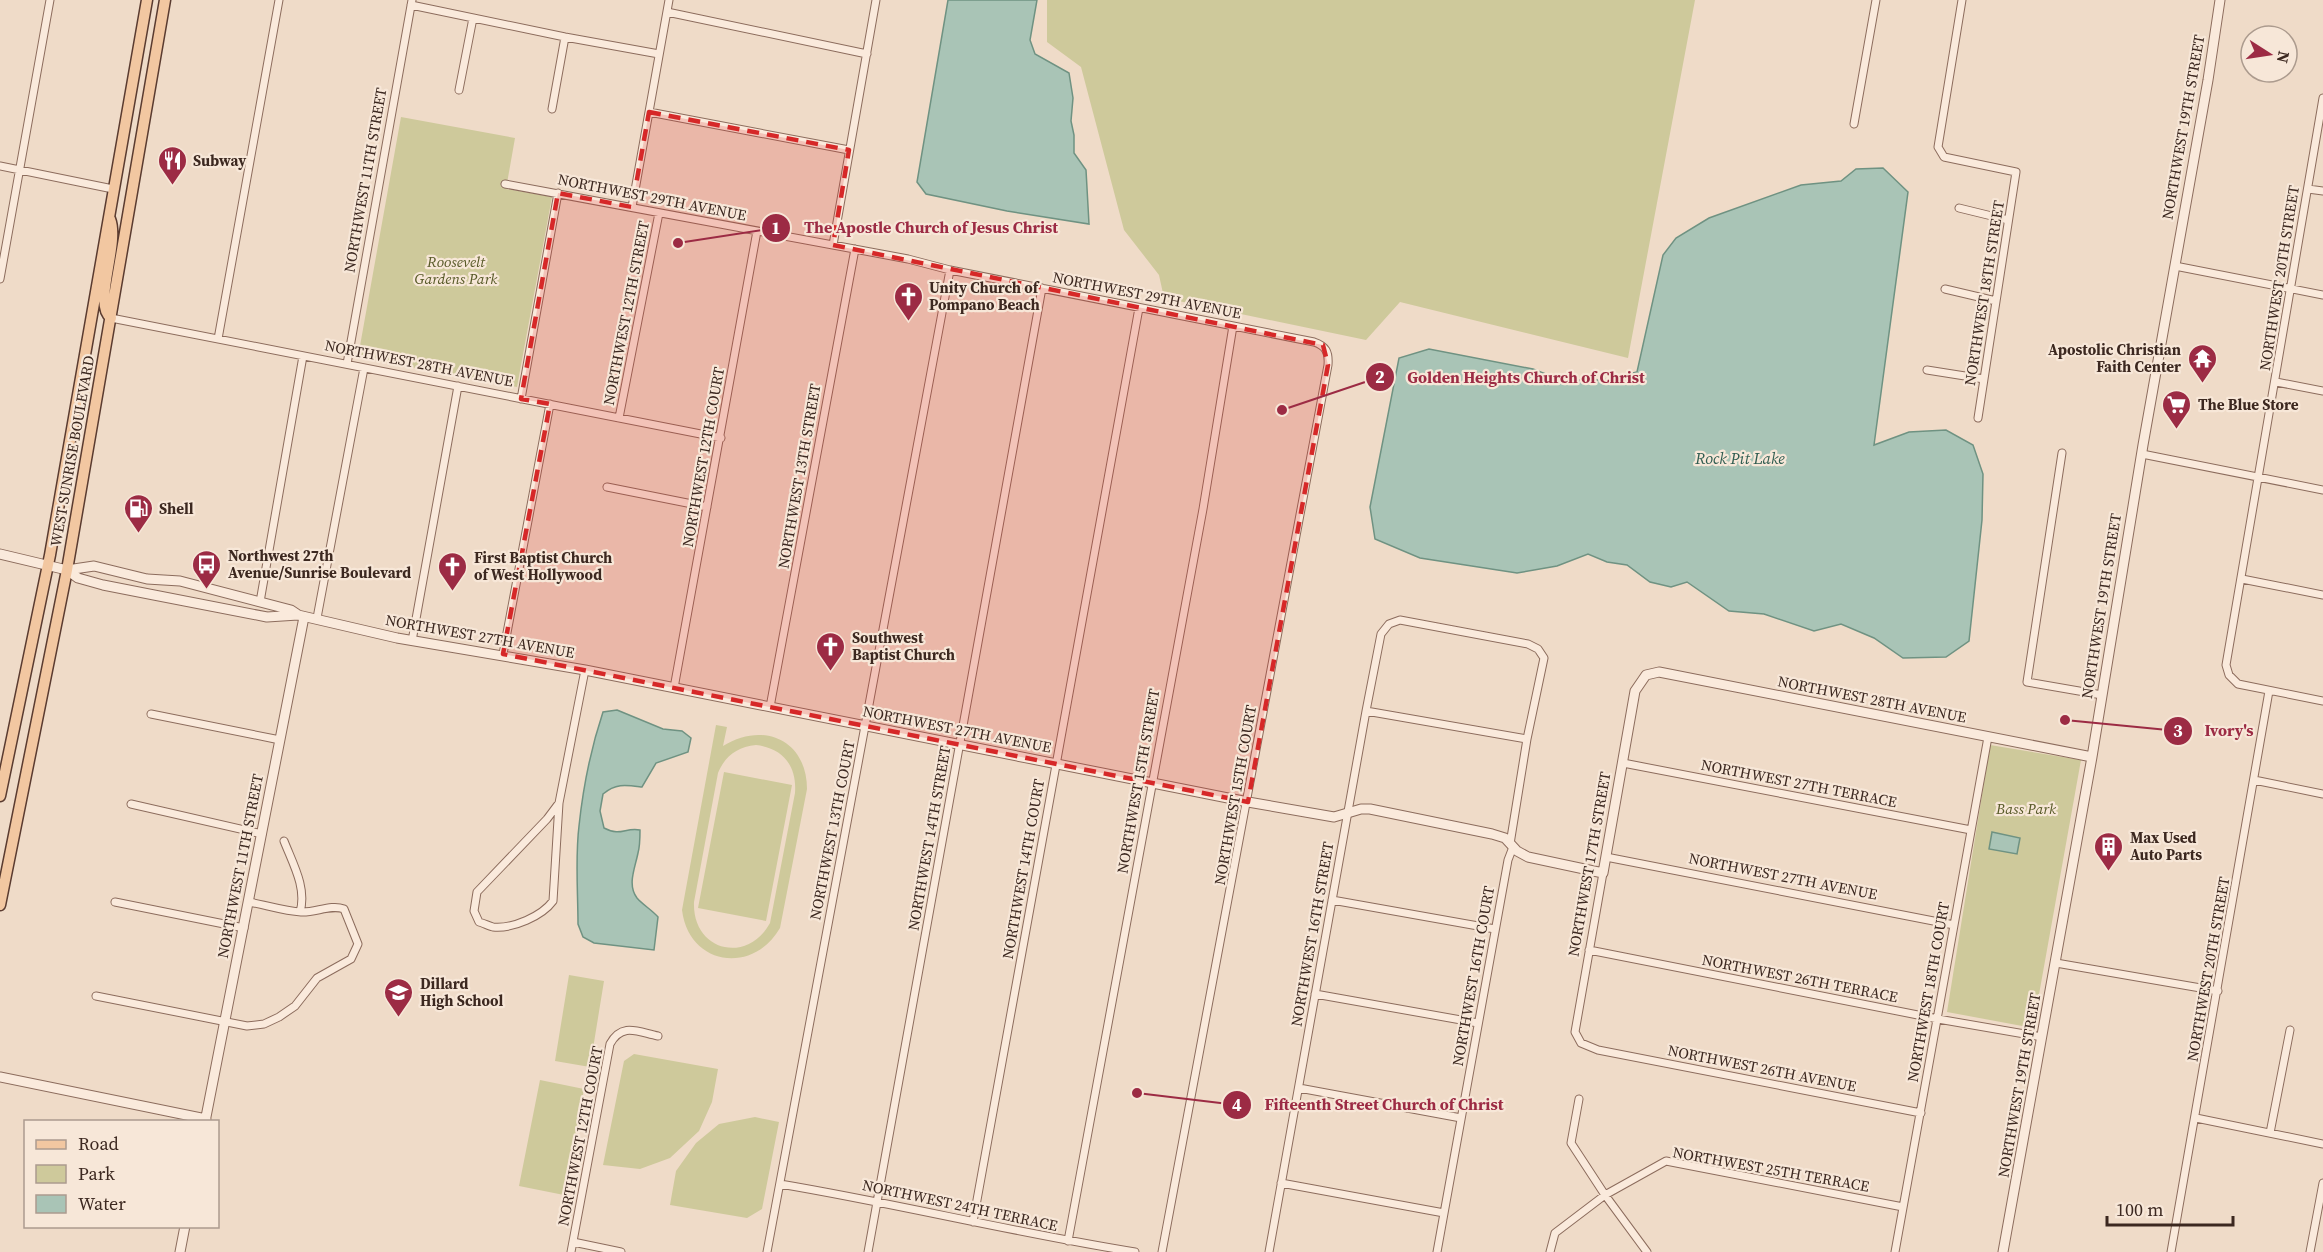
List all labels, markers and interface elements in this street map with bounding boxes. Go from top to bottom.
north arrow [2239,24,2299,84]
street label: NORTHWEST 19TH STREET [2156,33,2210,221]
text: N [2272,49,2296,65]
street label: NORTHWEST 11TH STREET [338,86,392,274]
restaurant icon: Subway [156,144,188,186]
place label: Subway [193,150,246,171]
street label: NORTHWEST 29TH AVENUE [556,168,748,226]
street label: NORTHWEST 20TH STREET [2254,184,2304,372]
street label: NORTHWEST 18TH STREET [1959,199,2009,387]
callout: The Apostle Church of Jesus Christ [761,211,1070,245]
text: 1 [771,215,781,240]
text: The Apostle Church of Jesus Christ [804,216,1058,238]
street label: NORTHWEST 12TH STREET [598,219,654,407]
park label: Roosevelt Gardens Park [415,251,498,289]
street label: NORTHWEST 29TH AVENUE [1051,266,1243,324]
place label: Unity Church of Pompano Beach [929,277,1040,315]
church icon: Unity Church of Pompano Beach [892,280,924,322]
street label: NORTHWEST 28TH AVENUE [323,334,515,392]
place label: Apostolic Christian Faith Center [2048,339,2181,377]
temple icon: Apostolic Christian Faith Center [2186,342,2218,384]
street label: WEST SUNRISE BOULEVARD [45,354,99,548]
callout: Golden Heights Church of Christ [1365,360,1657,394]
text: 2 [1375,364,1385,389]
street label: NORTHWEST 12TH COURT [677,365,729,549]
text: Golden Heights Church of Christ [1407,366,1645,388]
street label: NORTHWEST 13TH STREET [772,382,826,570]
supermarket icon: The Blue Store [2161,388,2193,430]
place label: The Blue Store [2198,394,2299,415]
water label: Rock Pit Lake [1694,447,1785,469]
fuel station icon: Shell [122,492,154,534]
place label: Shell [159,498,194,519]
street label: NORTHWEST 19TH STREET [2076,512,2126,700]
place label: Northwest 27th Avenue/Sunrise Boulevard [228,545,411,583]
place label: First Baptist Church of West Hollywood [474,547,612,585]
bus stop icon: Northwest 27th Avenue/Sunrise Boulevard [191,548,223,590]
church icon: First Baptist Church of West Hollywood [437,550,469,592]
street label: NORTHWEST 27TH AVENUE [384,609,576,663]
place label: Southwest Baptist Church [852,627,955,665]
church icon: Southwest Baptist Church [815,630,847,672]
street label: NORTHWEST 28TH AVENUE [1776,670,1968,728]
street label: NORTHWEST 15TH STREET [1111,687,1165,875]
street label: NORTHWEST 27TH AVENUE [861,700,1053,758]
street label: NORTHWEST 15TH COURT [1209,703,1261,887]
callout: Ivory's [2163,714,2266,748]
text: 3 [2173,718,2183,743]
text: Ivory's [2204,719,2254,741]
street label: NORTHWEST 13TH COURT [804,738,860,922]
street label: NORTHWEST 14TH STREET [902,744,956,932]
street label: NORTHWEST 27TH TERRACE [1699,754,1899,812]
street label: NORTHWEST 17TH STREET [1562,770,1616,958]
street label: NORTHWEST 11TH STREET [212,772,268,960]
street label: NORTHWEST 14TH COURT [997,777,1049,961]
park label: Bass Park [1995,798,2057,819]
place label: Max Used Auto Parts [2130,827,2202,865]
building icon: Max Used Auto Parts [2093,830,2125,872]
street label: NORTHWEST 16TH STREET [1285,840,1339,1028]
street label: NORTHWEST 27TH AVENUE [1687,847,1879,905]
street label: NORTHWEST 20TH STREET [2181,875,2235,1063]
street label: NORTHWEST 16TH COURT [1447,884,1499,1068]
street label: NORTHWEST 18TH COURT [1902,900,1954,1084]
street label: NORTHWEST 26TH TERRACE [1700,949,1900,1007]
place label: Dillard High School [420,973,503,1011]
school or university icon: Dillard High School [383,976,415,1018]
street label: NORTHWEST 19TH STREET [1992,991,2046,1179]
street label: NORTHWEST 26TH AVENUE [1666,1039,1858,1097]
street label: NORTHWEST 12TH COURT [552,1044,608,1228]
callout: Fifteenth Street Church of Christ [1222,1088,1515,1122]
text: 4 [1232,1092,1242,1117]
text: Fifteenth Street Church of Christ [1265,1093,1504,1115]
legend [24,1120,219,1228]
text: Road [78,1131,119,1156]
street label: NORTHWEST 25TH TERRACE [1671,1141,1871,1197]
text: Park [78,1161,115,1186]
street label: NORTHWEST 24TH TERRACE [860,1174,1060,1236]
scale bar [2107,1189,2233,1227]
text: Water [78,1191,126,1216]
text: 100 m [2116,1197,2163,1222]

